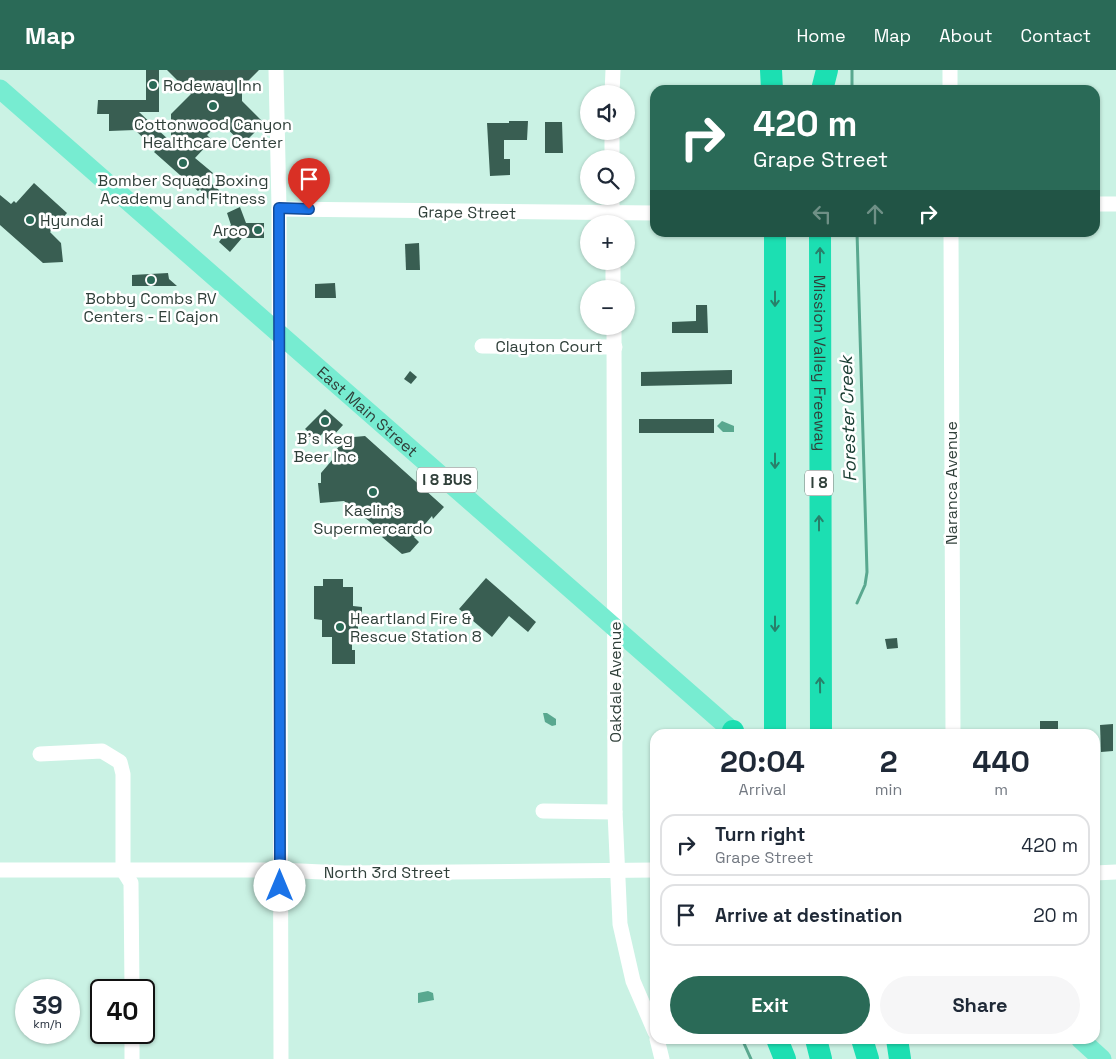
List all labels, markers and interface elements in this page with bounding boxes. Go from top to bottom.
text: Map [25,20,75,51]
text: Home [797,24,846,47]
text: Map [874,24,911,47]
text: About [939,24,993,47]
text: Contact [1021,24,1091,47]
place label: Rodeway Inn [163,75,262,96]
marker: Rodeway Inn [147,79,159,91]
map controls [580,85,635,335]
button: sound [580,85,635,140]
marker: Cottonwood Canyon Healthcare Center [207,100,219,112]
text: 420 m [753,102,858,146]
icon: right [670,105,735,170]
place label: Cottonwood Canyon Healthcare Center [134,114,292,153]
text: Grape Street [753,145,888,173]
button: search [580,150,635,205]
marker: Bomber Squad Boxing Academy and Fitness [177,157,189,169]
pin [288,158,330,209]
icon: arrive [295,165,323,193]
place label: Bomber Squad Boxing Academy and Fitness [98,170,268,209]
icon: left [808,200,836,228]
icon: ahead [861,200,889,228]
icon: right [914,200,942,228]
street label: Grape Street [418,201,516,224]
place label: Hyundai [40,210,103,231]
marker: Hyundai [24,214,36,226]
button: + [580,215,635,270]
place label: Arco [213,220,248,241]
marker: Arco [252,224,264,236]
one-way arrow [815,247,825,264]
marker: Bobby Combs RV Centers - El Cajon [145,274,157,286]
street label: Mission Valley Freeway [809,275,830,451]
button: − [580,280,635,335]
place label: Bobby Combs RV Centers - El Cajon [84,288,218,327]
one-way arrow [770,290,780,306]
street label: Clayton Court [495,336,603,357]
water label: Forester Creek [834,353,861,482]
street label: East Main Street [312,362,422,462]
marker: B's Keg Beer Inc [319,415,331,427]
street label: Naranca Avenue [941,421,962,545]
place label: B's Keg Beer Inc [294,428,356,467]
one-way arrow [770,452,780,469]
road number: I 8 BUS [417,468,477,492]
road number: I 8 [805,470,833,496]
marker: Kaelin's Supermercardo [367,486,379,498]
place label: Kaelin's Supermercardo [313,500,433,539]
one-way arrow [814,515,824,531]
place label: Heartland Fire & Rescue Station 8 [350,608,482,647]
one-way arrow [770,615,780,631]
marker: Heartland Fire & Rescue Station 8 [334,621,346,633]
street label: Oakdale Avenue [605,621,626,743]
one-way arrow [815,677,824,693]
text: 20:04 [720,742,805,781]
text: 2 [880,742,897,781]
text: 440 [972,742,1030,781]
text: Arrival [739,779,786,800]
text: min [875,779,902,800]
text: m [994,779,1008,800]
text: Turn right [715,822,805,847]
icon: right [672,831,700,859]
text: 420 m [1021,833,1078,858]
text: Grape Street [715,847,813,868]
position arrow [253,859,305,911]
street label: North 3rd Street [324,862,450,883]
icon: arrive [672,901,700,929]
text: Arrive at destination [715,903,903,928]
text: 20 m [1033,903,1078,928]
button: Exit [670,976,870,1034]
button: Share [880,976,1080,1034]
speed limit sign: 40 [90,979,155,1044]
text: 39 [32,989,63,1021]
text: km/h [33,1016,62,1032]

